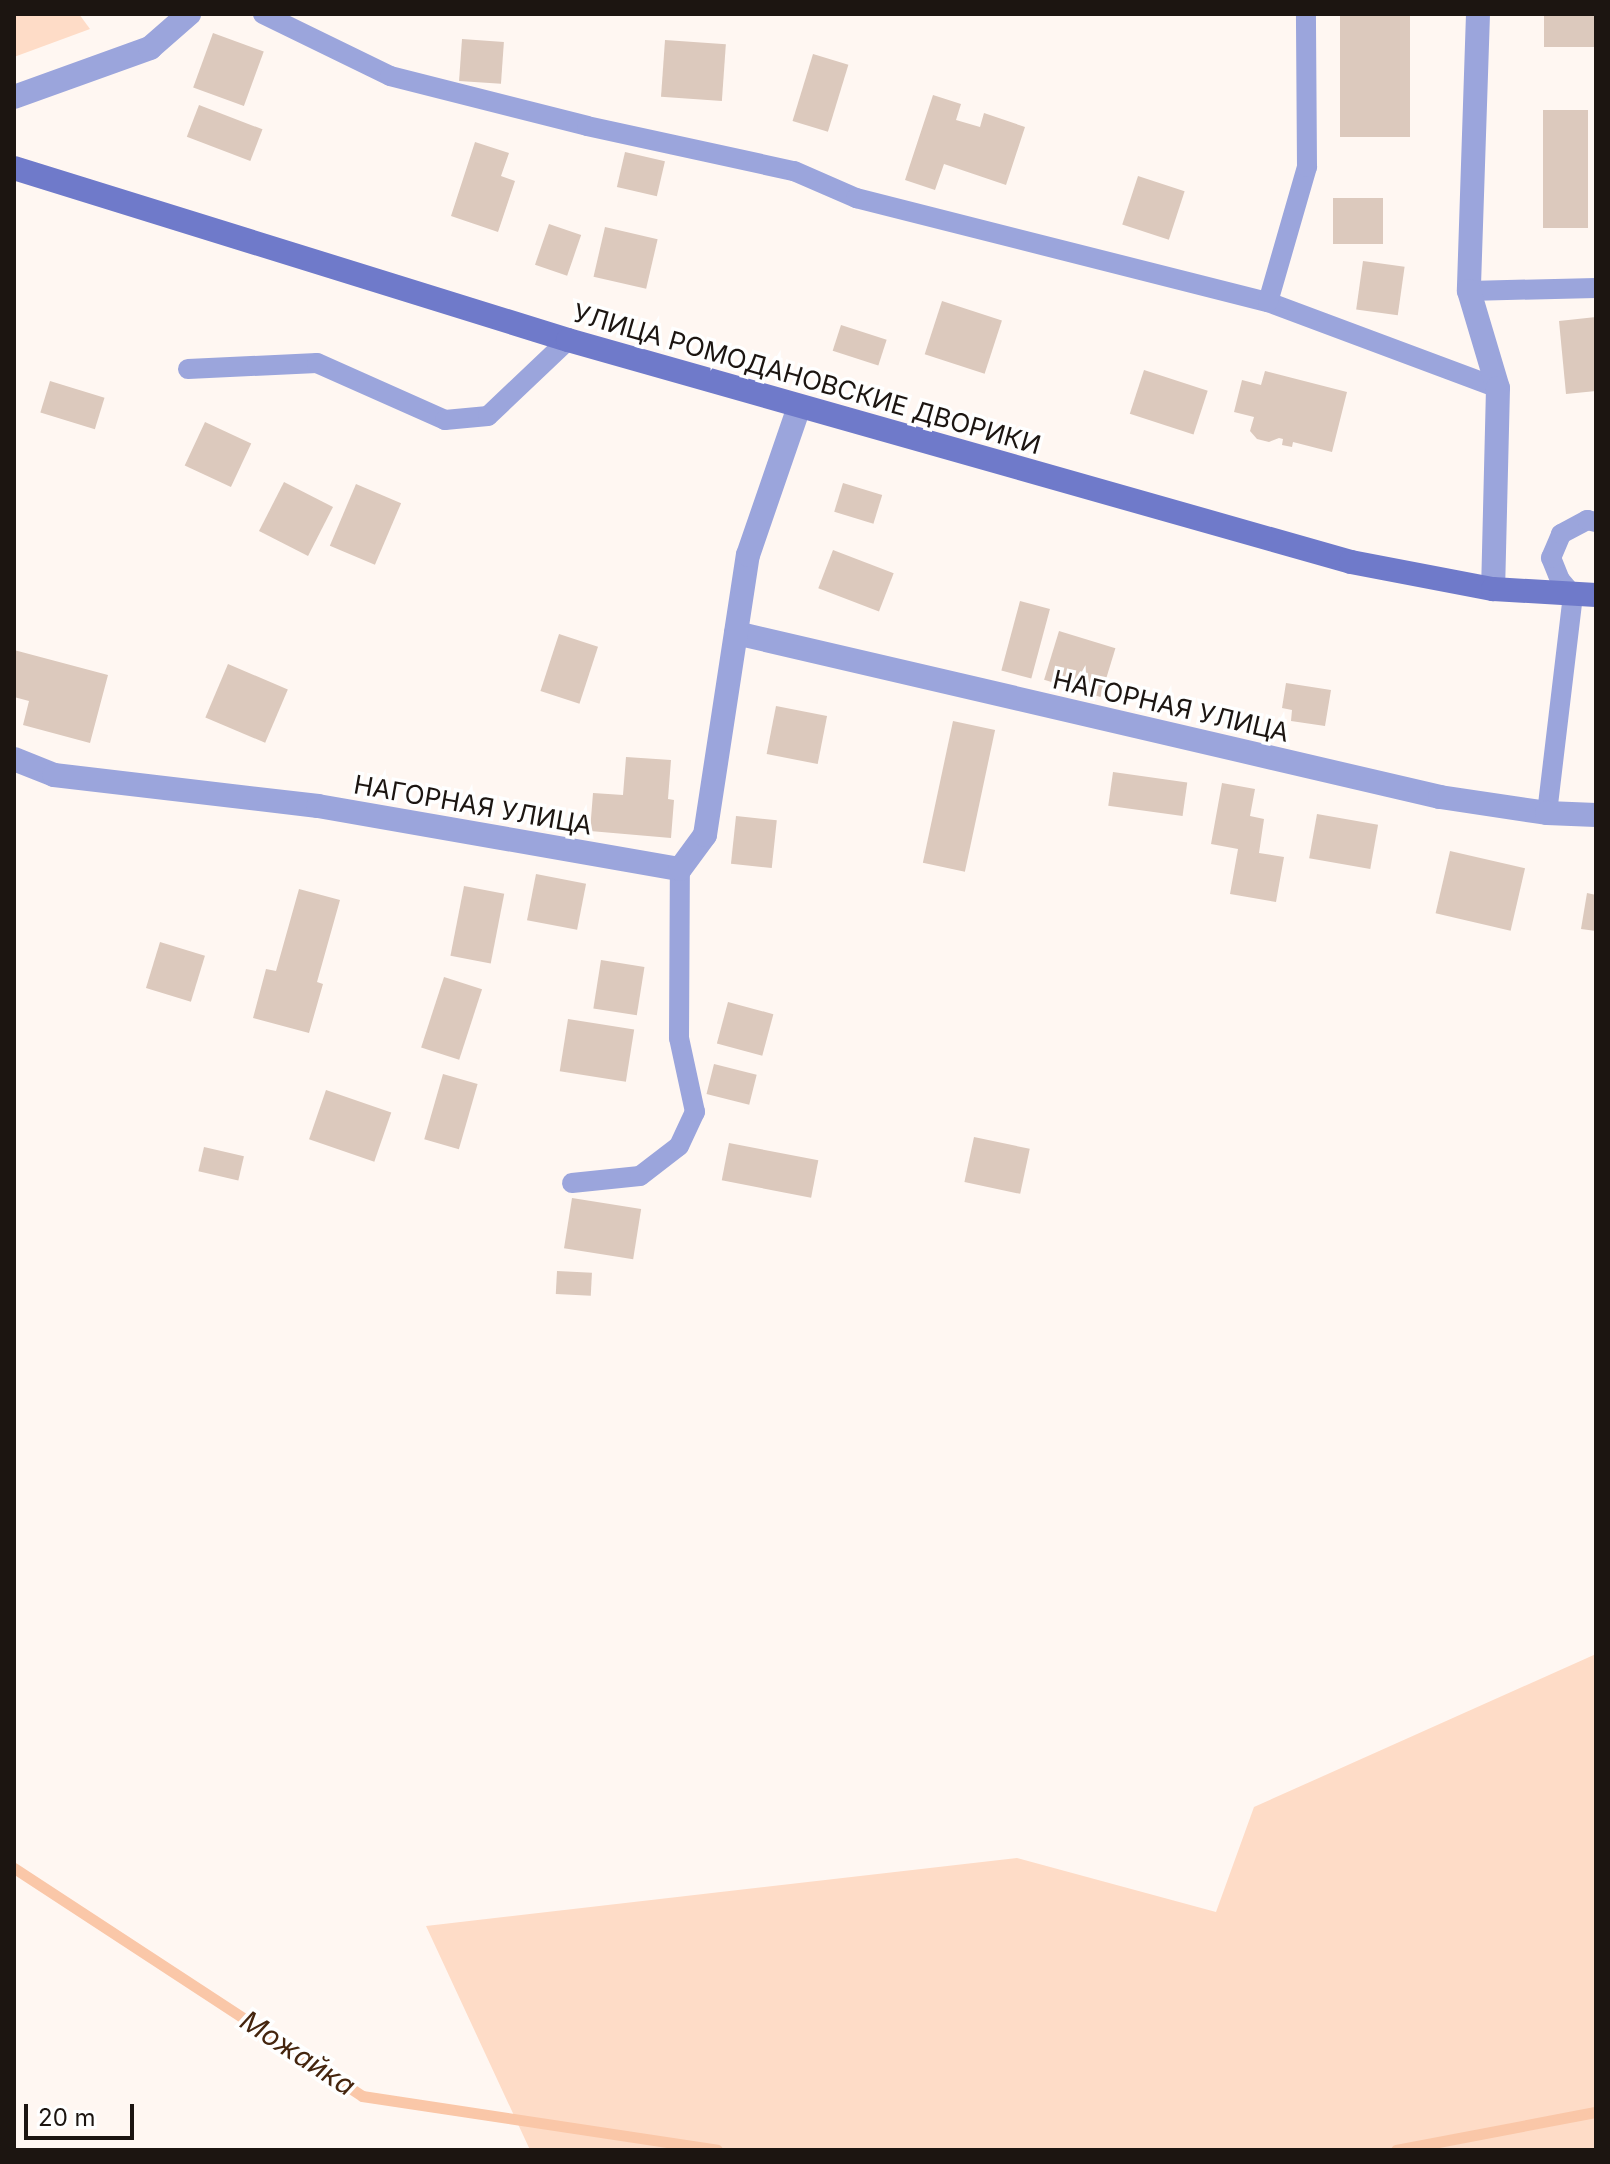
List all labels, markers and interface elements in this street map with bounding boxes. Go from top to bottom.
street label: УЛИЦА РОМОДАНОВСКИЕ ДВОРИКИ [570,297,1044,461]
street label: НАГОРНАЯ УЛИЦА [1050,664,1292,748]
street label: НАГОРНАЯ УЛИЦА [351,769,595,841]
water label: Можайка [234,2003,362,2103]
scale bar [28,2088,138,2138]
text: 20 m [38,2103,96,2132]

